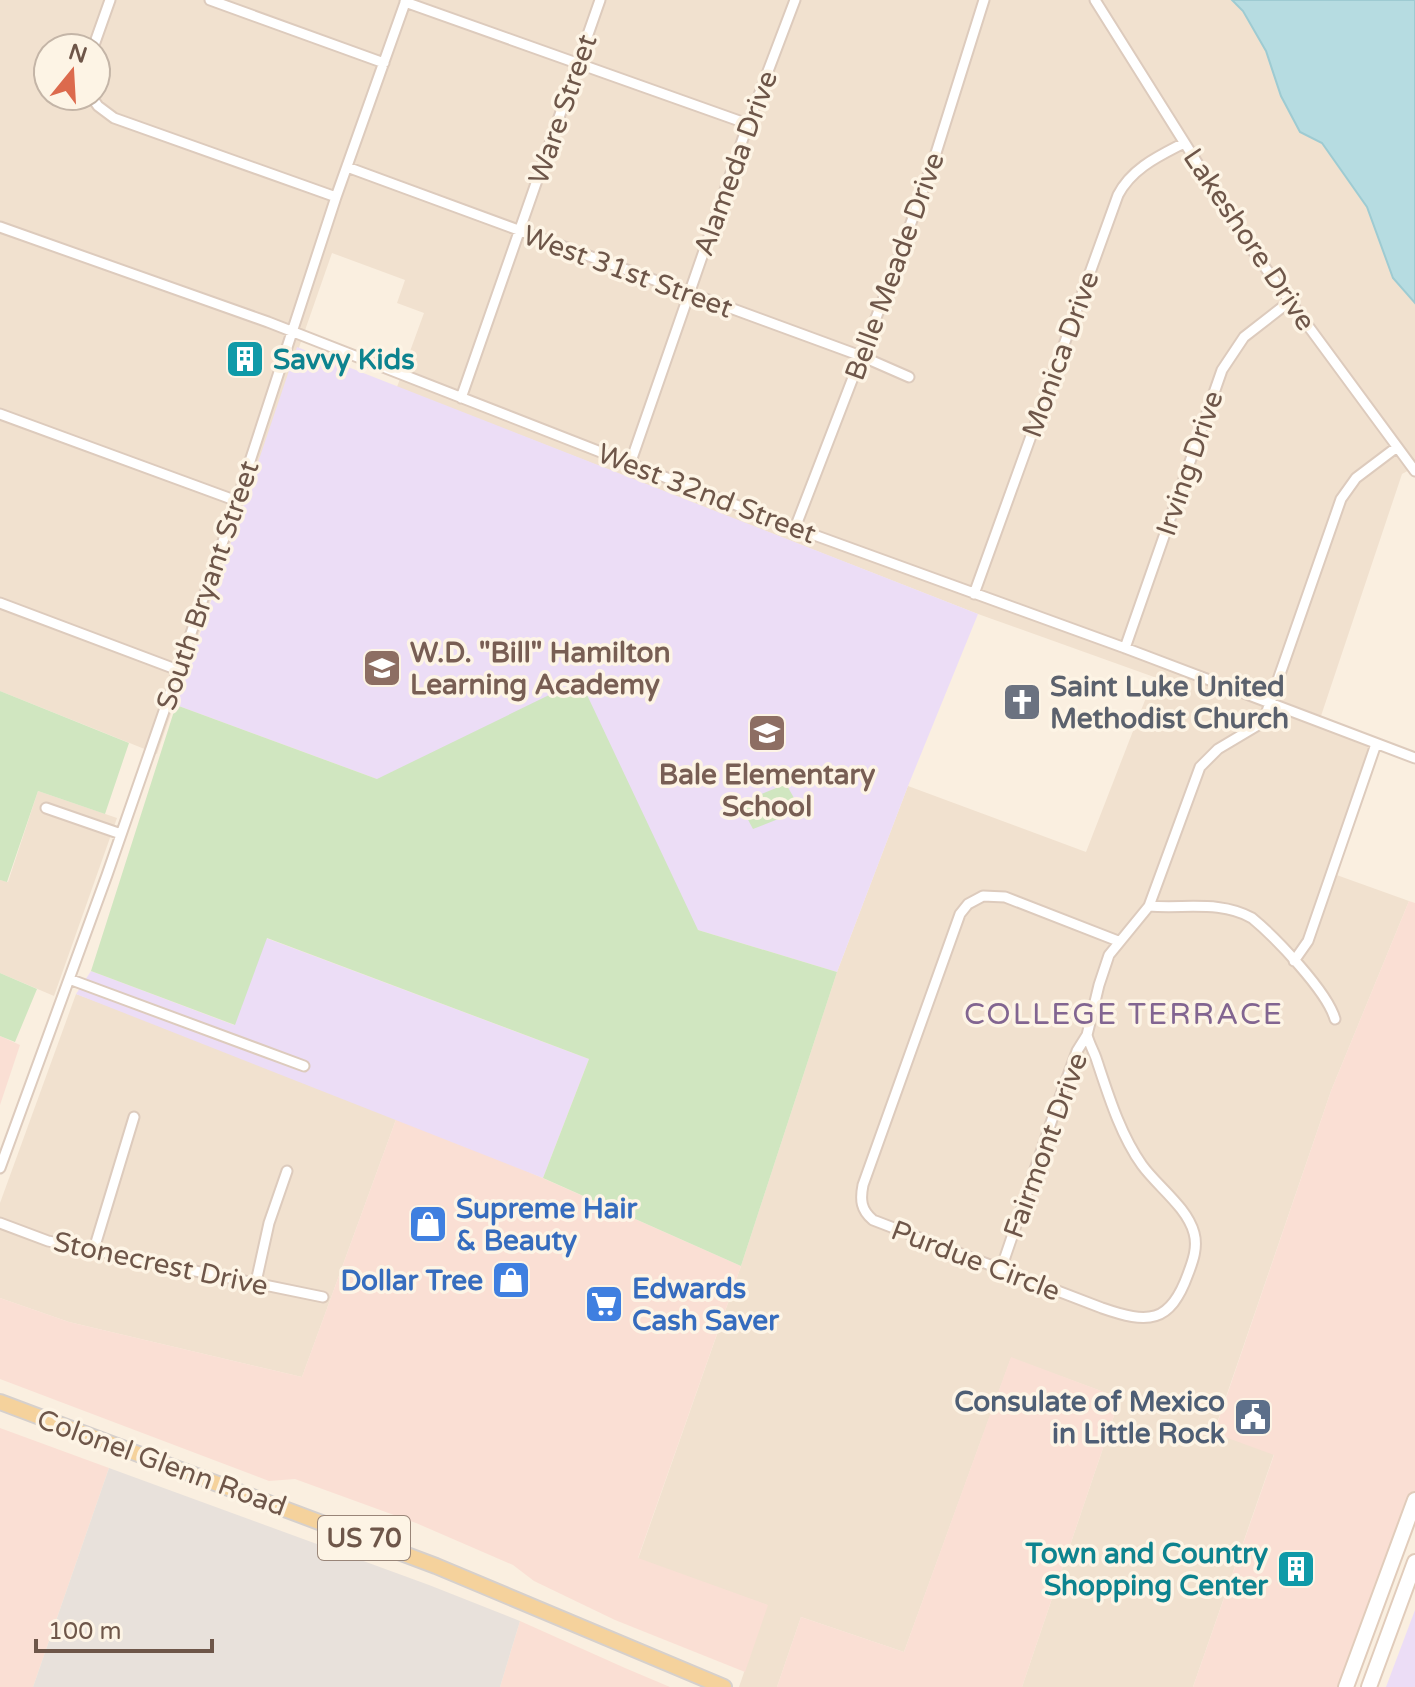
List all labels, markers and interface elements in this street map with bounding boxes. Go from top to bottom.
street label: Ware Street [521,30,605,189]
north arrow [32,32,112,112]
text: N [65,39,90,69]
street label: Alameda Drive [687,66,785,261]
street label: Lakeshore Drive [1176,142,1323,337]
street label: Belle Meade Drive [838,148,952,385]
street label: West 31st Street [518,218,737,326]
street label: Monica Drive [1015,266,1107,442]
building icon: Savvy Kids [224,338,266,380]
place label: Savvy Kids [273,343,415,377]
street label: Irving Drive [1149,386,1231,540]
street label: West 32nd Street [593,437,821,551]
street label: South Bryant Street [149,456,267,715]
place label: W.D. "Bill" Hamilton Learning Academy [410,636,671,702]
school or university icon: W.D. "Bill" Hamilton Learning Academy [361,647,403,689]
place label: Saint Luke United Methodist Church [1050,670,1289,736]
church icon: Saint Luke United Methodist Church [1001,681,1043,723]
school or university icon: Bale Elementary School [746,712,788,754]
place label: Bale Elementary School [659,758,875,824]
district label: COLLEGE TERRACE [964,996,1284,1033]
street label: Fairmont Drive [997,1048,1095,1243]
place label: Supreme Hair & Beauty [456,1192,639,1258]
shop icon: Supreme Hair & Beauty [407,1203,449,1245]
street label: Purdue Circle [886,1213,1065,1309]
street label: Stonecrest Drive [50,1225,271,1303]
shop icon: Dollar Tree [490,1259,532,1301]
place label: Dollar Tree [340,1264,483,1298]
place label: Edwards Cash Saver [632,1272,780,1338]
supermarket icon: Edwards Cash Saver [583,1283,625,1325]
place label: Consulate of Mexico in Little Rock [954,1385,1225,1451]
public building icon: Consulate of Mexico in Little Rock [1232,1396,1274,1438]
street label: Colonel Glenn Road [32,1402,291,1524]
road number: US 70 [318,1516,410,1560]
place label: Town and Country Shopping Center [1024,1537,1269,1603]
building icon: Town and Country Shopping Center [1275,1548,1317,1590]
scale bar [36,1603,212,1653]
text: 100 m [48,1617,122,1646]

